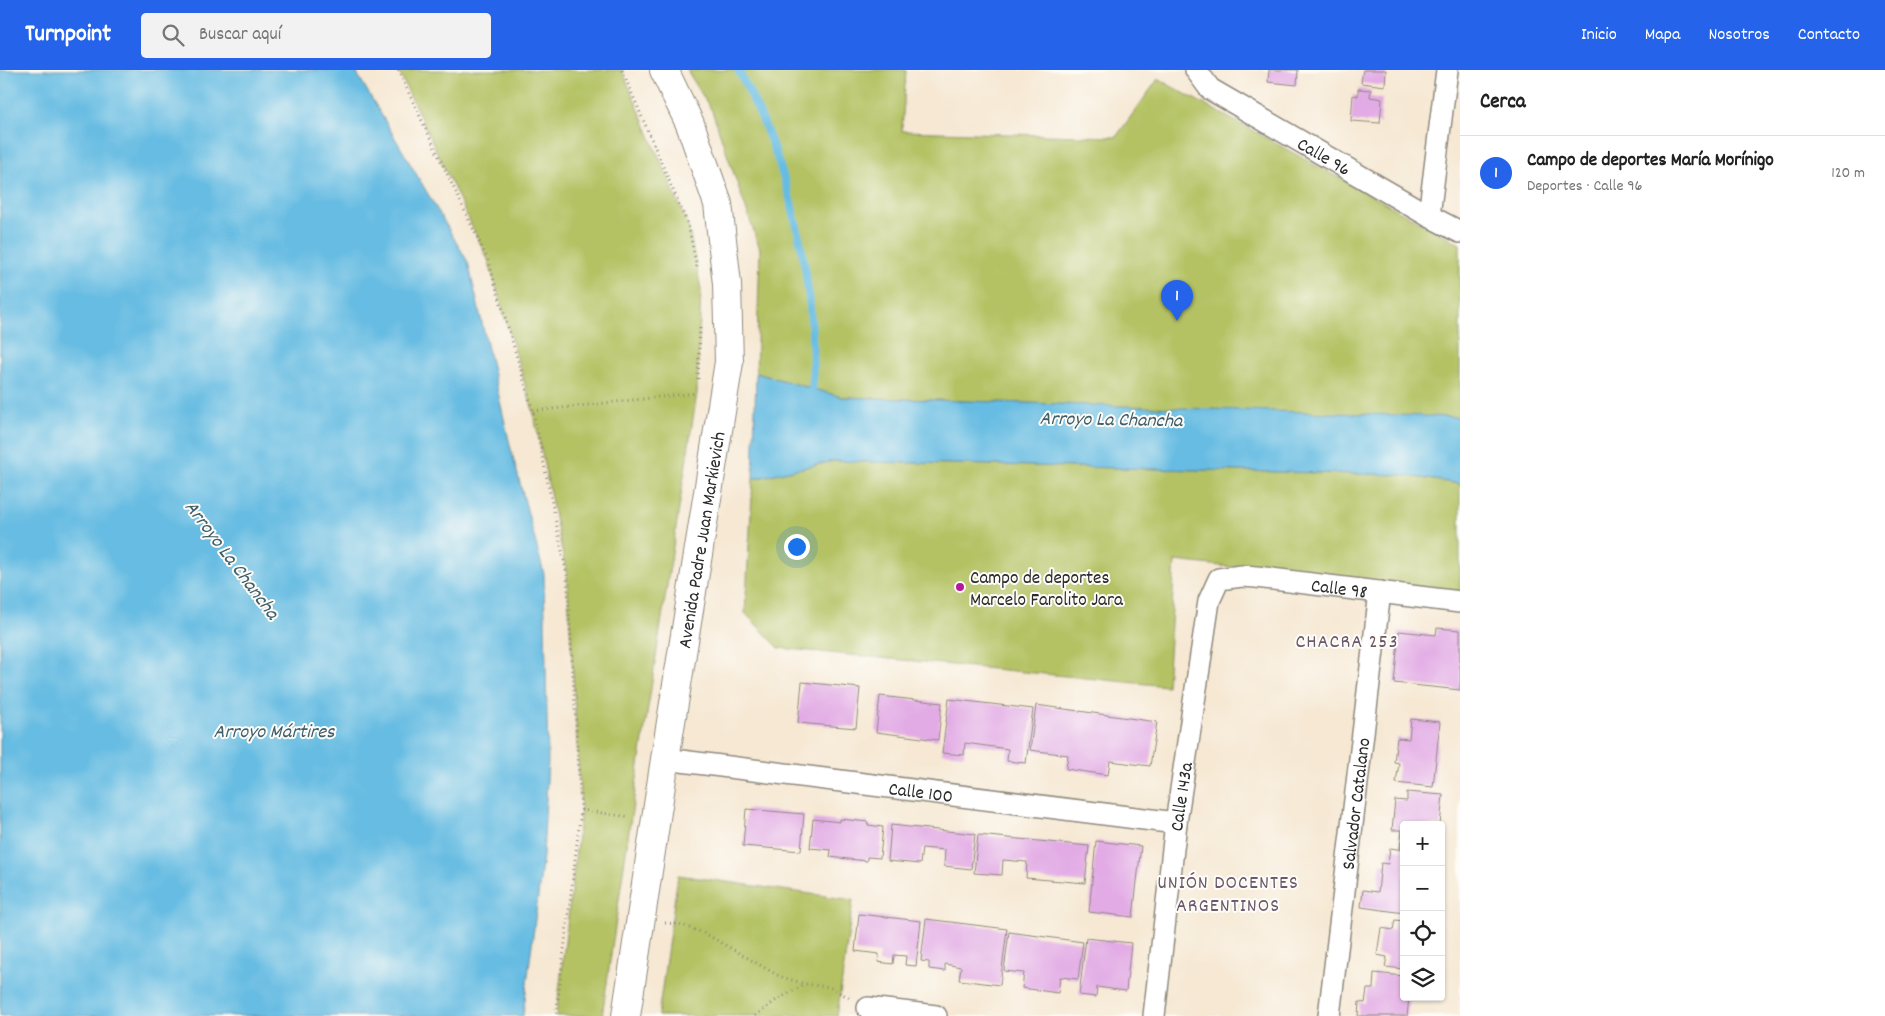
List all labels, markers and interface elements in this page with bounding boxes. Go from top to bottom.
search box [141,13,491,58]
text: Turnpoint [25,18,111,52]
icon: search [159,21,187,49]
text: Buscar aquí [199,22,281,49]
text: Inicio [1581,23,1617,48]
text: Mapa [1645,23,1680,48]
text: Nosotros [1708,23,1770,48]
text: Contacto [1798,23,1860,48]
text: Cerca [1480,88,1526,118]
street label: Calle 96 [1291,132,1355,185]
text: Campo de deportes María Morínigo [1527,148,1774,175]
text: 1 [1494,162,1498,185]
text: 120 m [1831,162,1865,185]
text: Deportes · Calle 96 [1527,175,1642,198]
pin: 1 [1161,280,1193,321]
water label: Arroyo La Chancha [1039,406,1184,436]
street label: Avenida Padre Juan Markievich [673,430,735,651]
water label: Arroyo La Chancha [177,495,286,627]
your location [784,534,810,560]
place label: Campo de deportes Marcelo Farolito Jara [970,566,1124,615]
street label: Calle 98 [1309,574,1369,608]
marker: Campo de deportes Marcelo Farolito Jara [954,581,966,593]
district label: CHACRA 253 [1295,629,1399,657]
water label: Arroyo Mártires [213,719,335,747]
street label: Salvador Catalano [1337,737,1379,871]
street label: Calle 143a [1165,760,1202,833]
street label: Calle 100 [887,777,954,812]
map controls [1400,821,1445,1001]
button: + [1400,821,1445,866]
button: − [1400,866,1445,911]
district label: UNIÓN DOCENTES ARGENTINOS [1157,870,1299,921]
button: locate [1400,911,1445,956]
button: layers [1400,956,1445,1001]

